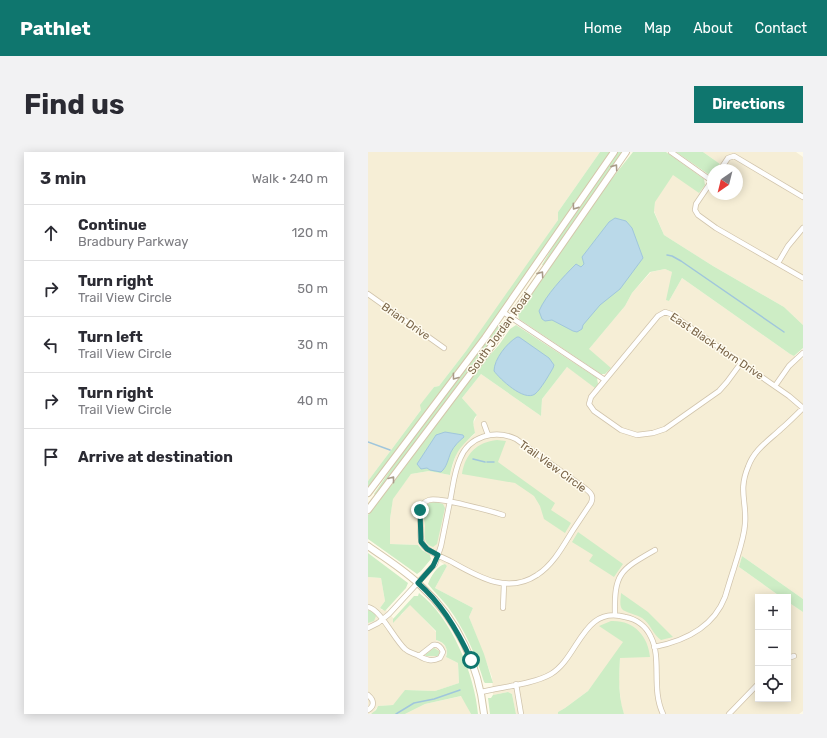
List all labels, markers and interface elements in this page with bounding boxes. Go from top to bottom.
text: Pathlet [20,17,91,40]
text: Home [584,20,622,37]
text: Map [644,20,671,37]
text: About [693,20,733,37]
text: Contact [755,20,807,37]
button: Directions [694,86,803,123]
text: Find us [24,88,124,121]
one-way arrow [610,164,618,171]
north arrow [707,164,743,200]
text: 3 min [40,168,86,188]
text: Walk · 240 m [252,171,328,186]
one-way arrow [572,203,580,210]
text: Continue [78,216,147,234]
icon: ahead [40,222,62,244]
text: 120 m [292,225,328,240]
text: Bradbury Parkway [78,234,188,249]
one-way arrow [536,271,544,278]
text: Turn right [78,272,153,290]
icon: right [40,278,62,300]
text: 50 m [297,281,328,296]
street label: South Jordan Road [465,289,534,377]
text: Trail View Circle [78,290,172,305]
street label: Brian Drive [379,300,432,343]
street label: East Black Horn Drive [668,310,766,383]
text: Turn left [78,328,143,346]
icon: left [40,334,62,356]
text: 30 m [297,337,328,352]
text: Trail View Circle [78,346,172,361]
one-way arrow [453,373,460,380]
text: Turn right [78,384,153,402]
icon: right [40,390,62,412]
text: 40 m [297,393,328,408]
text: Trail View Circle [78,402,172,417]
street label: Trail View Circle [517,438,589,495]
icon: arrive [40,446,62,468]
text: Arrive at destination [78,448,233,466]
one-way arrow [387,476,394,483]
route end [411,501,429,519]
map controls [755,594,791,702]
button: + [755,594,791,630]
button: − [755,630,791,666]
route start [462,651,480,669]
button: locate [755,666,791,702]

